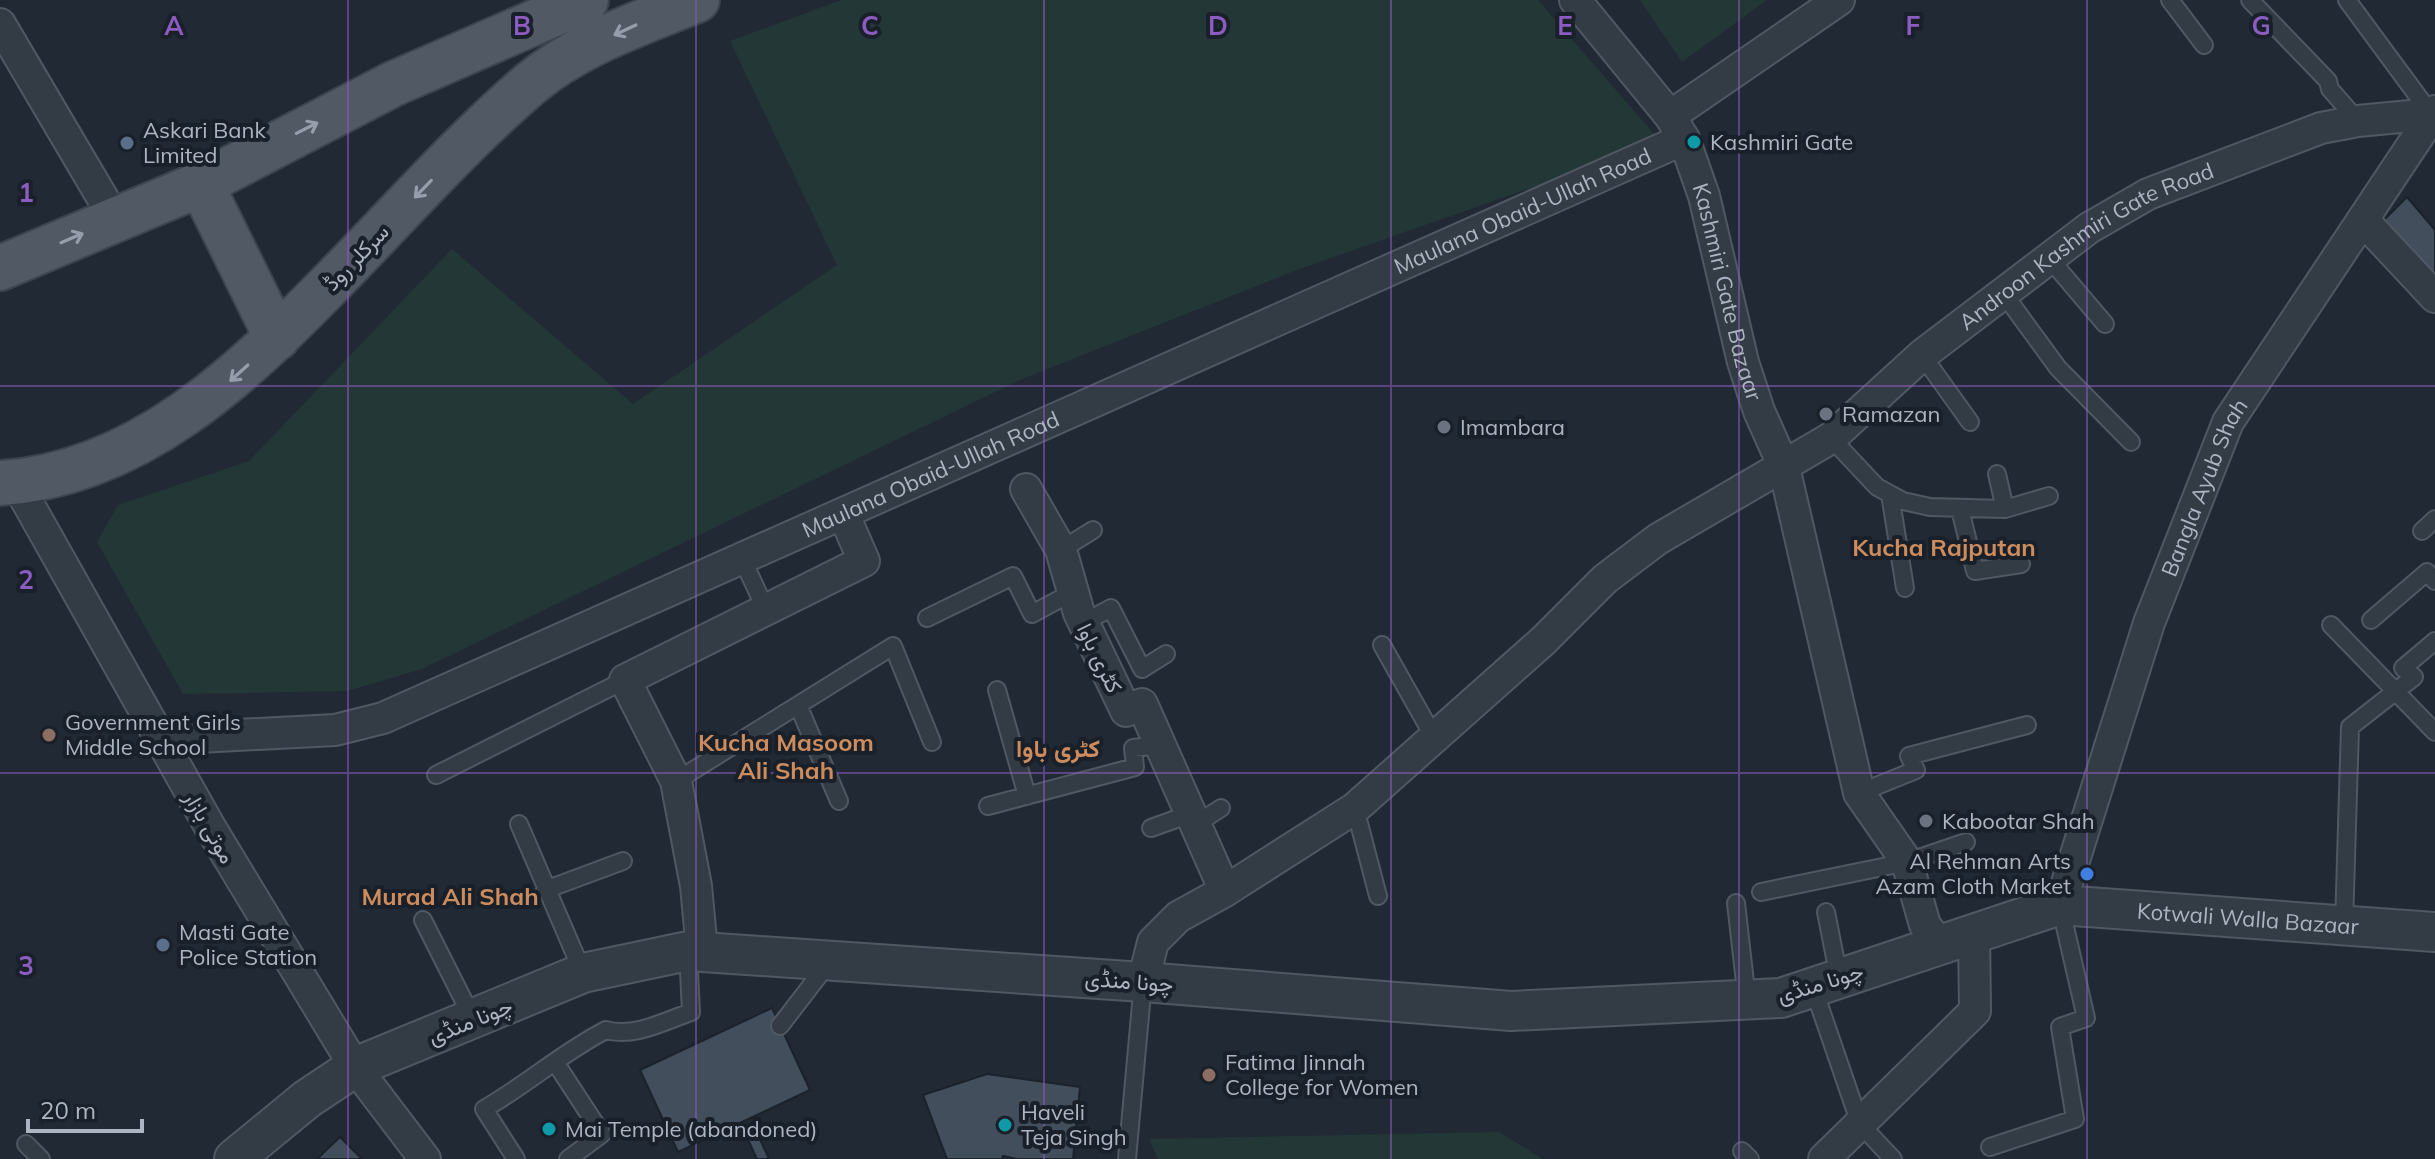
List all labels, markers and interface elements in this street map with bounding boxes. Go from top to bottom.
text: A [164,9,184,42]
text: B [513,9,531,42]
text: C [861,9,879,42]
text: D [1208,9,1228,42]
text: E [1557,9,1573,42]
text: F [1906,9,1921,42]
text: G [2251,9,2271,42]
one-way arrow [614,23,638,38]
place label: Askari Bank Limited [143,116,266,169]
one-way arrow [295,120,319,136]
place label: Kashmiri Gate [1710,128,1853,156]
marker: Kashmiri Gate [1685,133,1703,151]
marker: Askari Bank Limited [118,134,136,152]
street label: Maulana Obaid-Ullah Road [1390,141,1656,280]
street label: Androon Kashmiri Gate Road [1953,156,2218,336]
text: 1 [18,176,34,209]
one-way arrow [413,179,432,199]
street label: Kashmiri Gate Bazaar [1687,179,1769,404]
street label: سرکلر روڈ [317,218,395,296]
one-way arrow [59,229,84,244]
one-way arrow [229,363,249,381]
street label: Bangla Ayub Shah [2155,393,2254,580]
place label: Ramazan [1842,400,1940,428]
street label: Maulana Obaid-Ullah Road [797,405,1064,544]
marker: Ramazan [1817,405,1835,423]
place label: Imambara [1460,413,1565,441]
marker: Imambara [1435,418,1453,436]
district label: Kucha Rajputan [1852,532,2036,562]
text: 2 [18,563,34,596]
street label: کٹری باوا [1071,619,1129,698]
place label: Government Girls Middle School [65,708,241,761]
marker: Government Girls Middle School [40,726,58,744]
district label: Kucha Masoom Ali Shah [698,727,874,785]
district label: کٹری باوا [1016,733,1100,764]
street label: موتی بازار [178,785,242,868]
place label: Kabootar Shah [1942,807,2095,835]
marker: Kabootar Shah [1917,812,1935,830]
place label: Al Rehman Arts Azam Cloth Market [1875,847,2071,900]
marker: Al Rehman Arts Azam Cloth Market [2078,865,2096,883]
district label: Murad Ali Shah [361,881,539,911]
street label: Kotwali Walla Bazaar [2136,897,2360,940]
place label: Masti Gate Police Station [179,918,317,971]
marker: Masti Gate Police Station [154,936,172,954]
text: 3 [18,949,34,982]
street label: چونا منڈی [1774,957,1867,1010]
street label: چونا منڈی [1084,964,1174,999]
street label: چونا منڈی [424,991,517,1052]
place label: Fatima Jinnah College for Women [1225,1048,1419,1101]
marker: Fatima Jinnah College for Women [1200,1066,1218,1084]
scale bar [28,1083,142,1133]
text: 20 m [40,1095,96,1125]
place label: Haveli Teja Singh [1021,1098,1127,1151]
place label: Mai Temple (abandoned) [565,1115,817,1143]
marker: Haveli Teja Singh [996,1116,1014,1134]
marker: Mai Temple (abandoned) [540,1120,558,1138]

